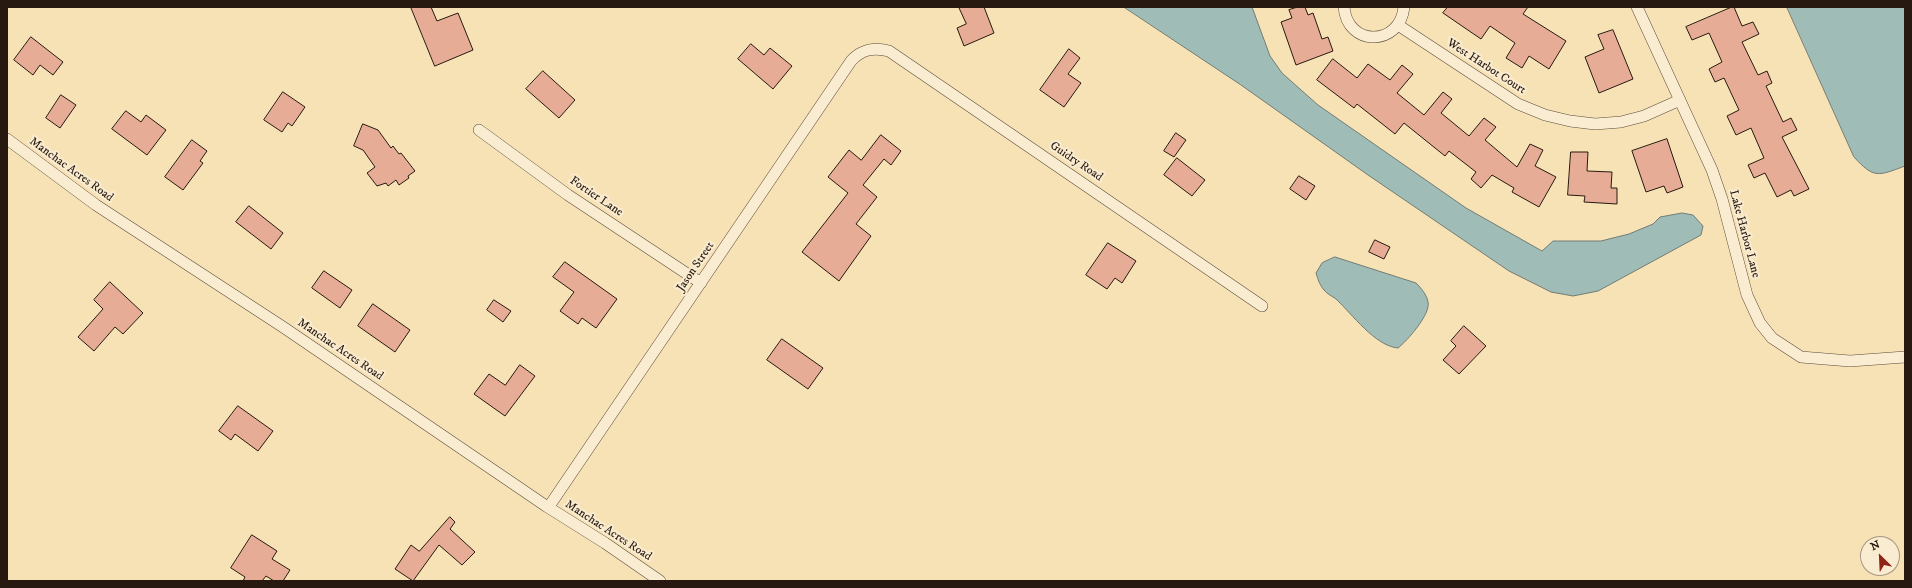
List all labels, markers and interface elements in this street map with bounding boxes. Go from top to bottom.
street label: West Harbot Court [1444,36,1528,98]
street label: Manchac Acres Road [26,135,116,205]
street label: Guidry Road [1047,139,1105,185]
street label: Fortier Lane [567,174,625,220]
street label: Lake Harbor Lane [1725,189,1763,279]
street label: Jason Street [674,239,718,295]
street label: Manchac Acres Road [294,316,386,384]
street label: Manchac Acres Road [562,498,654,564]
north arrow [1860,536,1900,576]
text: N [1869,538,1882,554]

